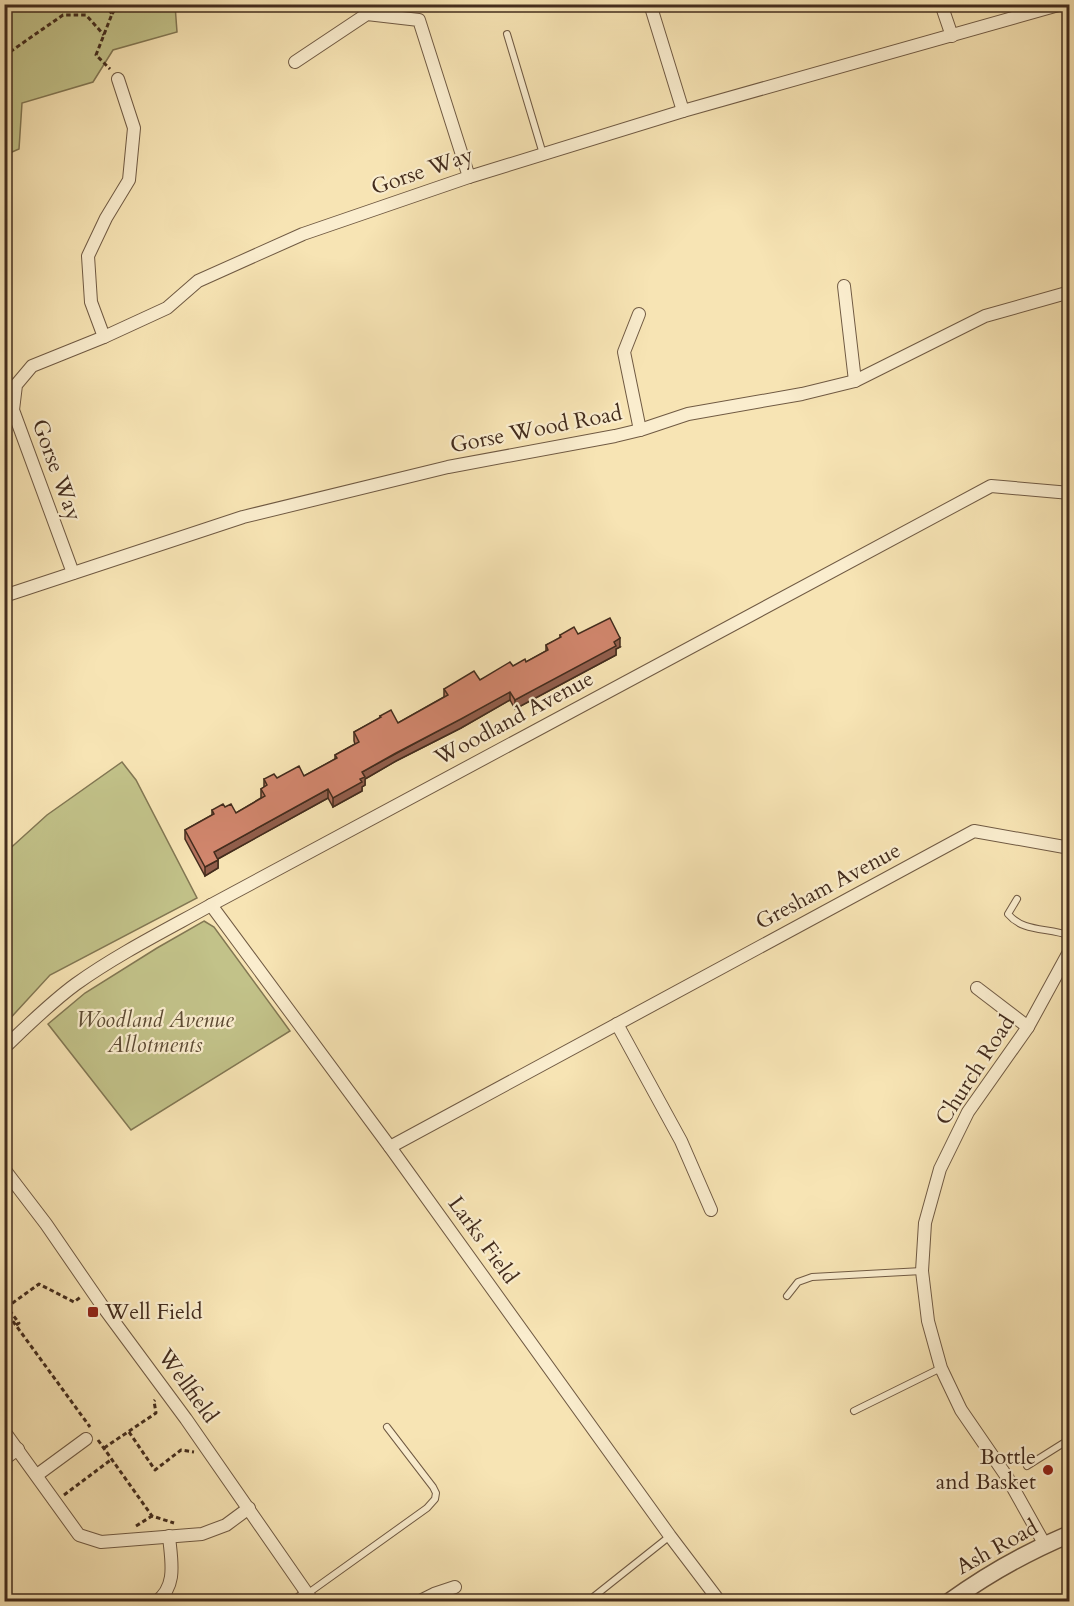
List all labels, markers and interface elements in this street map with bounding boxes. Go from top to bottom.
street label: Gorse Way [367,139,477,202]
street label: Gorse Wood Road [447,398,625,460]
street label: Gorse Way [25,415,89,525]
street label: Woodland Avenue [428,663,599,773]
street label: Gresham Avenue [750,835,906,937]
park label: Woodland Avenue Allotments [76,1005,234,1060]
street label: Church Road [928,1009,1022,1131]
street label: Larks Field [441,1190,525,1290]
place label: Well Field [104,1297,203,1327]
marker: Well Field [86,1305,100,1319]
street label: Wellfield [150,1342,225,1429]
place label: Bottle and Basket [936,1442,1036,1497]
marker: Bottle and Basket [1041,1463,1055,1477]
street label: Ash Road [951,1512,1044,1582]

